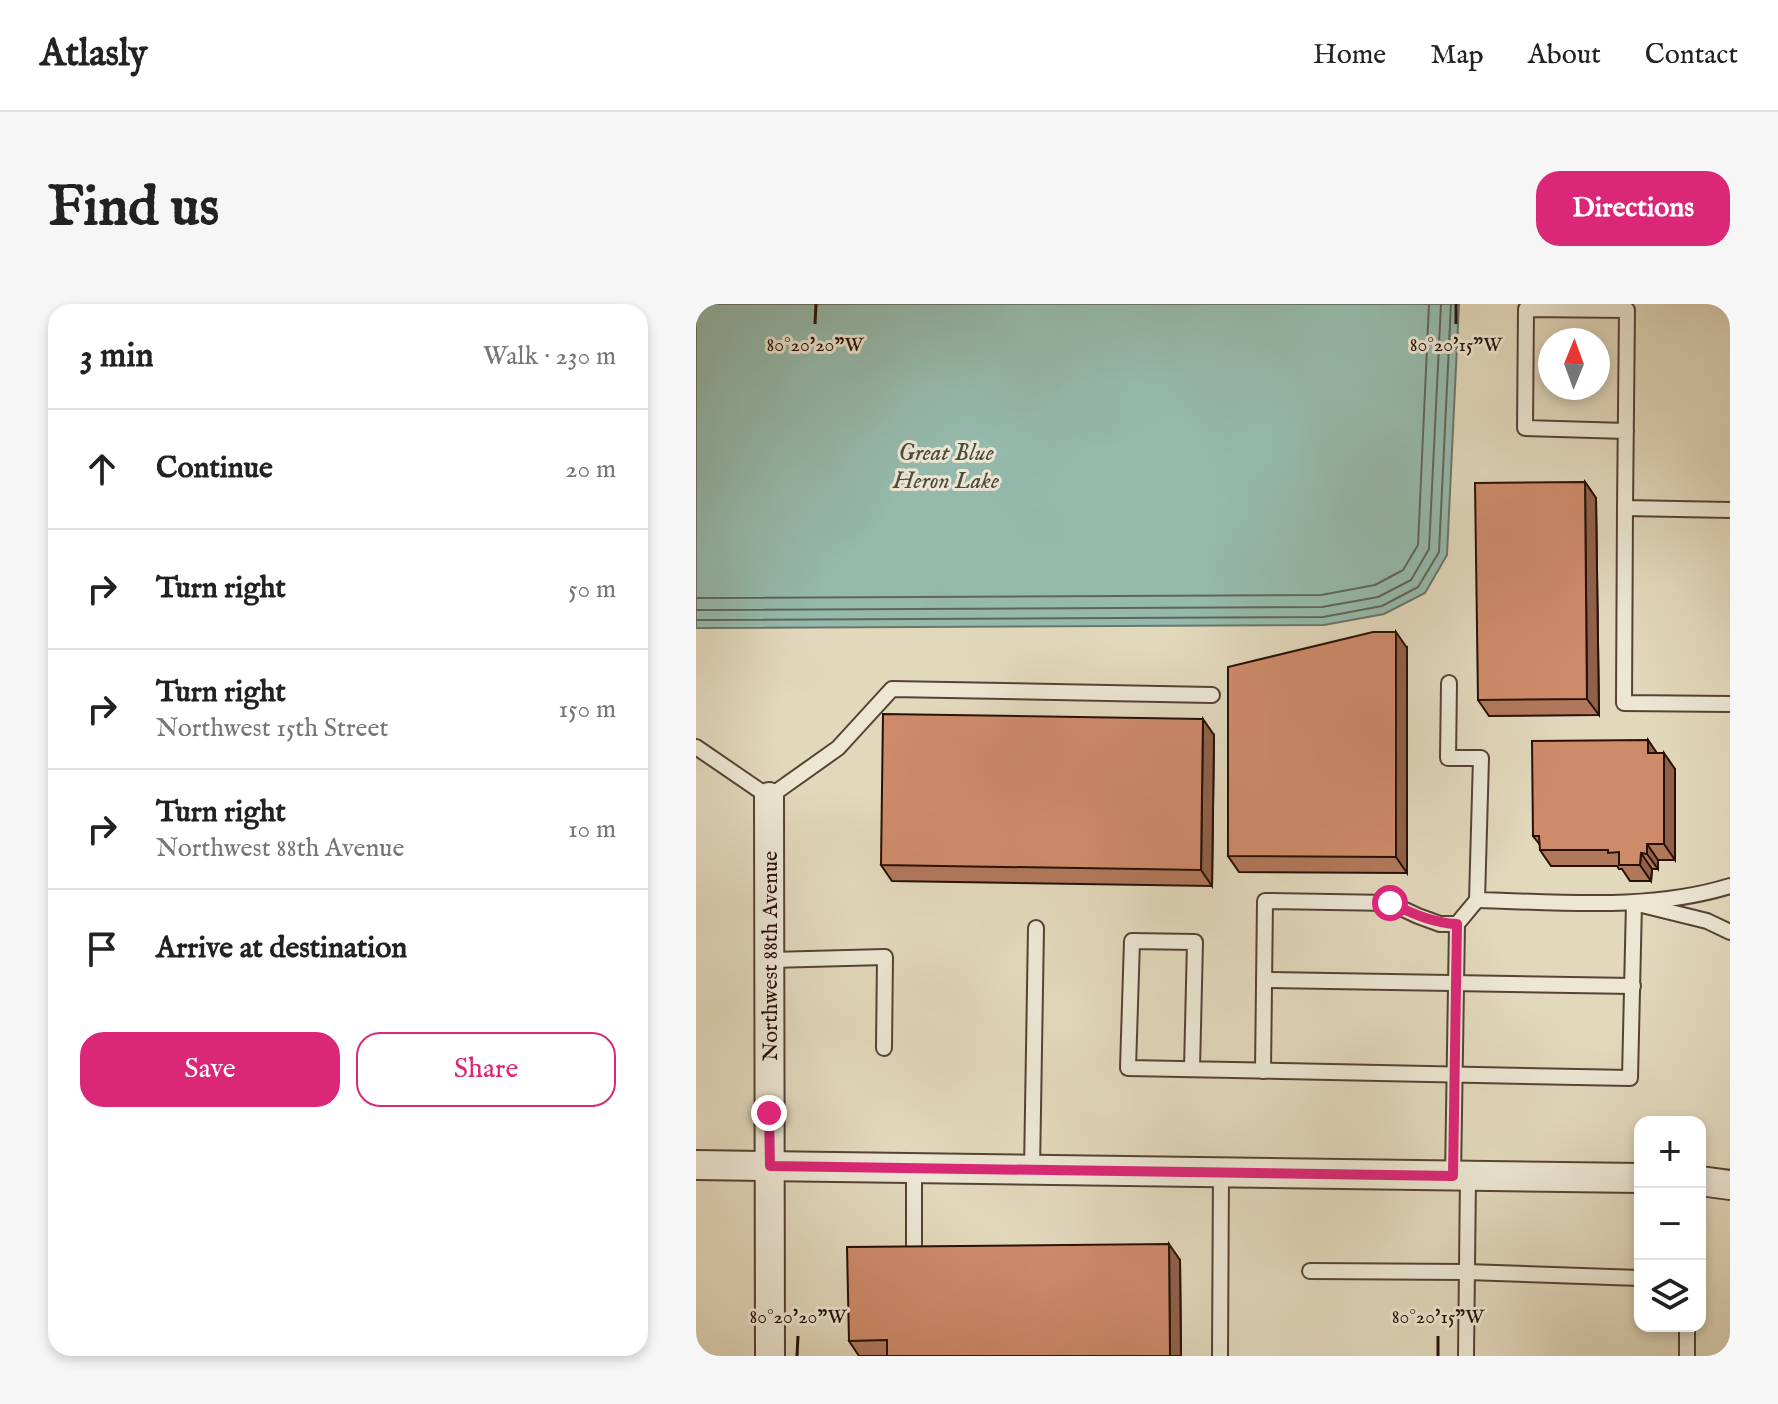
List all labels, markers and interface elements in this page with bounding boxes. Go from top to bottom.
text: Atlasly [40,31,148,79]
text: Home [1313,38,1386,73]
text: Map [1430,38,1484,73]
text: About [1528,38,1601,73]
text: Contact [1645,38,1738,73]
button: Directions [1536,171,1730,246]
text: Find us [48,173,219,244]
north arrow [1538,328,1610,400]
text: 80°20'20"W [767,333,864,358]
text: 80°20'15"W [1410,333,1503,358]
text: 3 min [80,335,154,378]
text: Walk · 230 m [483,340,616,373]
water label: Great Blue Heron Lake [892,438,999,497]
icon: ahead [80,447,124,491]
text: Continue [156,450,273,488]
text: 20 m [565,453,616,486]
icon: right [80,567,124,611]
text: Turn right [156,570,286,608]
text: 50 m [568,573,616,606]
text: Turn right [156,674,286,712]
icon: right [80,687,124,731]
text: 150 m [558,693,616,726]
text: Northwest 15th Street [156,712,388,745]
text: Turn right [156,794,286,832]
icon: right [80,807,124,851]
text: 10 m [568,813,616,846]
text: Northwest 88th Avenue [156,832,405,865]
street label: Northwest 88th Avenue [757,851,785,1061]
route start [1372,885,1408,921]
icon: arrive [80,927,124,971]
text: Arrive at destination [156,930,407,968]
button: Save [80,1032,340,1107]
button: Share [356,1032,616,1107]
route end [751,1095,787,1131]
map controls [1634,1116,1706,1332]
button: + [1634,1116,1706,1188]
button: − [1634,1188,1706,1260]
button: layers [1634,1260,1706,1332]
text: 80°20'20"W [750,1305,847,1330]
text: 80°20'15"W [1392,1305,1485,1330]

